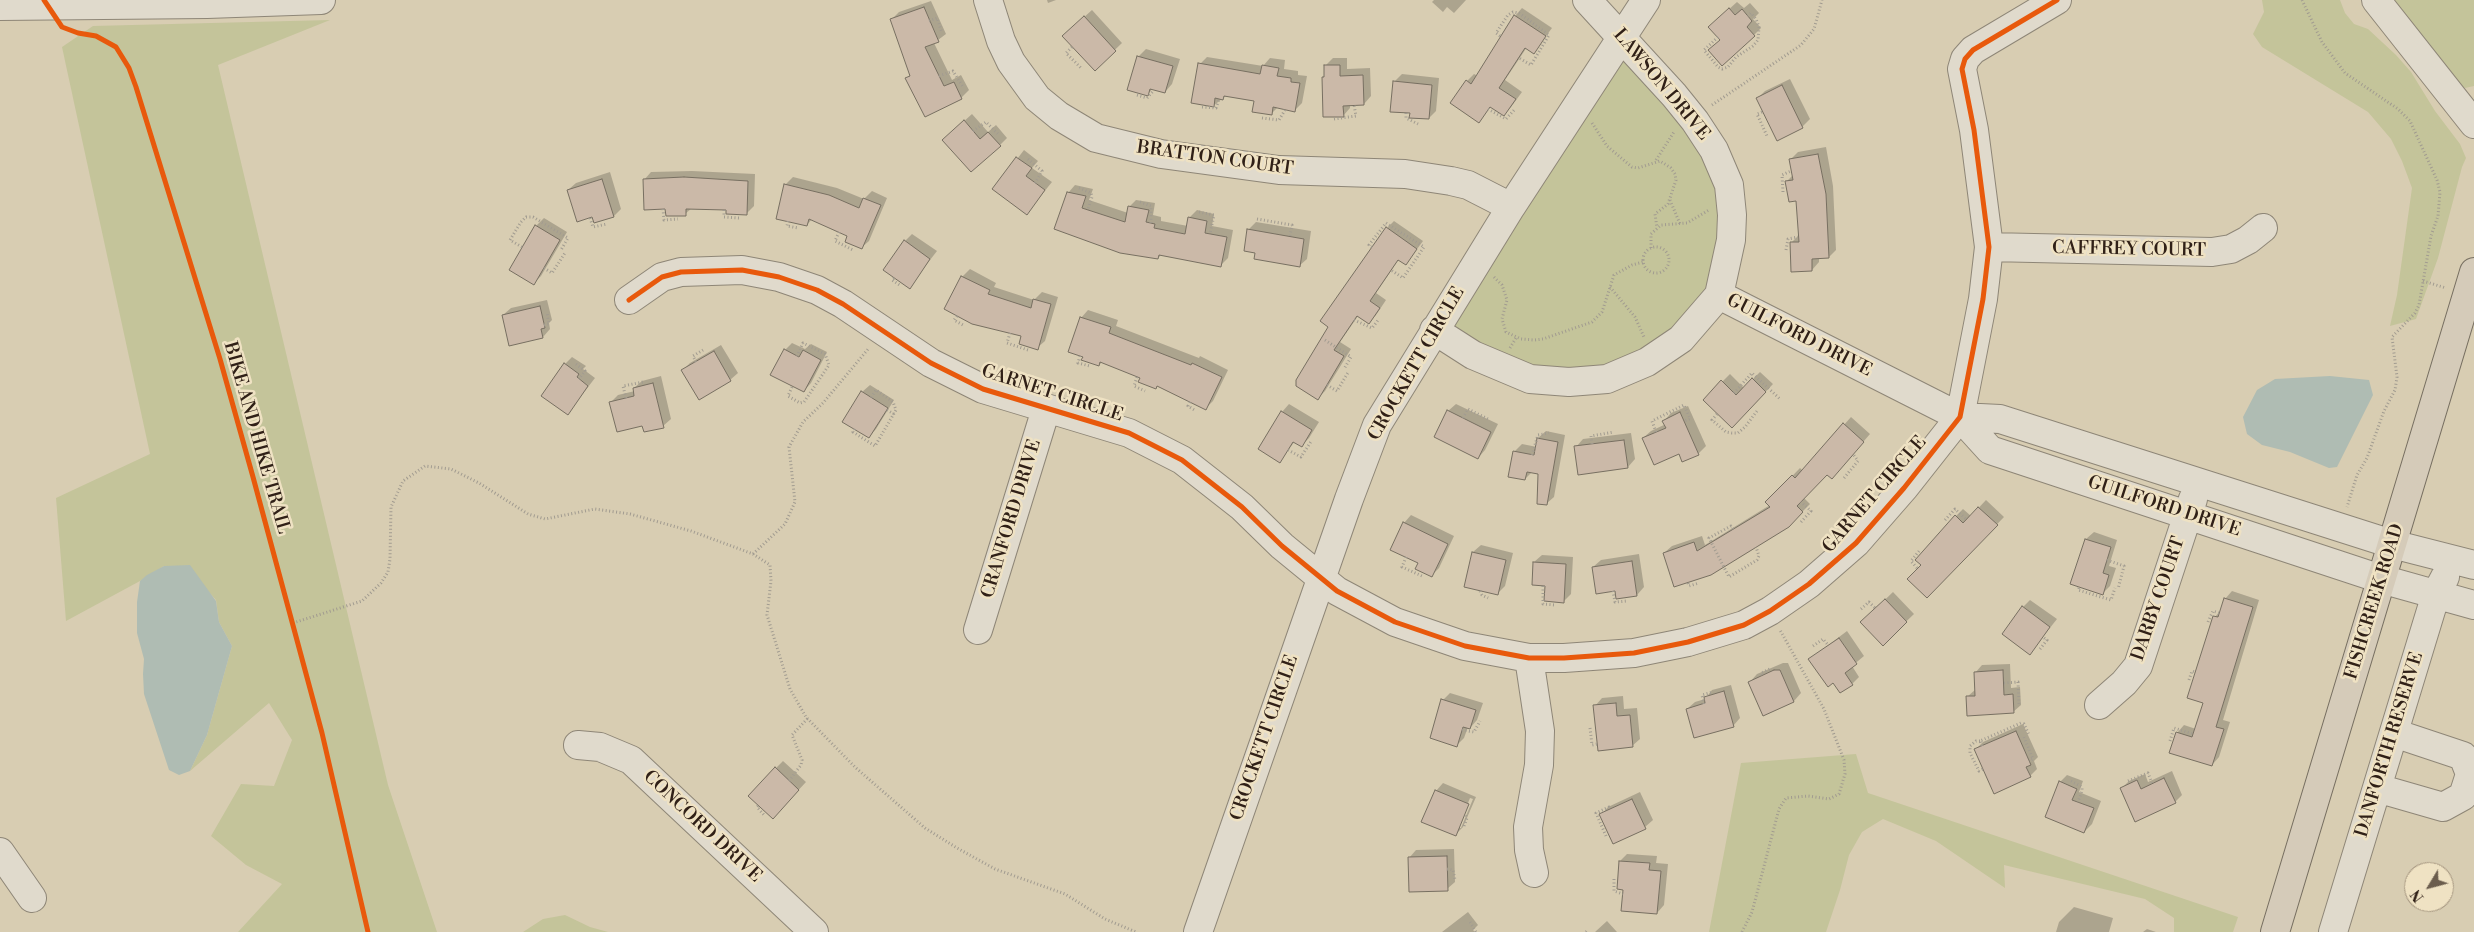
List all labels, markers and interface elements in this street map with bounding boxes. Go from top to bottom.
street label: LAWSON DRIVE [1608,25,1714,145]
street label: BRATTON COURT [1135,137,1295,181]
street label: CAFFREY COURT [2052,238,2206,262]
street label: CROCKETT CIRCLE [1364,283,1470,445]
street label: GUILFORD DRIVE [1723,290,1875,382]
street label: BIKE AND HIKE TRAIL [218,340,294,536]
street label: GARNET CIRCLE [979,361,1125,427]
street label: GARNET CIRCLE [1818,432,1932,558]
street label: CRANFORD DRIVE [978,437,1046,601]
street label: GUILFORD DRIVE [2085,472,2243,542]
street label: FISHCREEK ROAD [2341,522,2409,682]
street label: DARBY COURT [2128,534,2190,664]
street label: DANFORTH RESERVE [2352,650,2428,840]
street label: CROCKETT CIRCLE [1226,652,1304,824]
street label: CONCORD DRIVE [638,767,766,887]
north arrow [2404,862,2454,912]
text: N [2407,886,2428,905]

